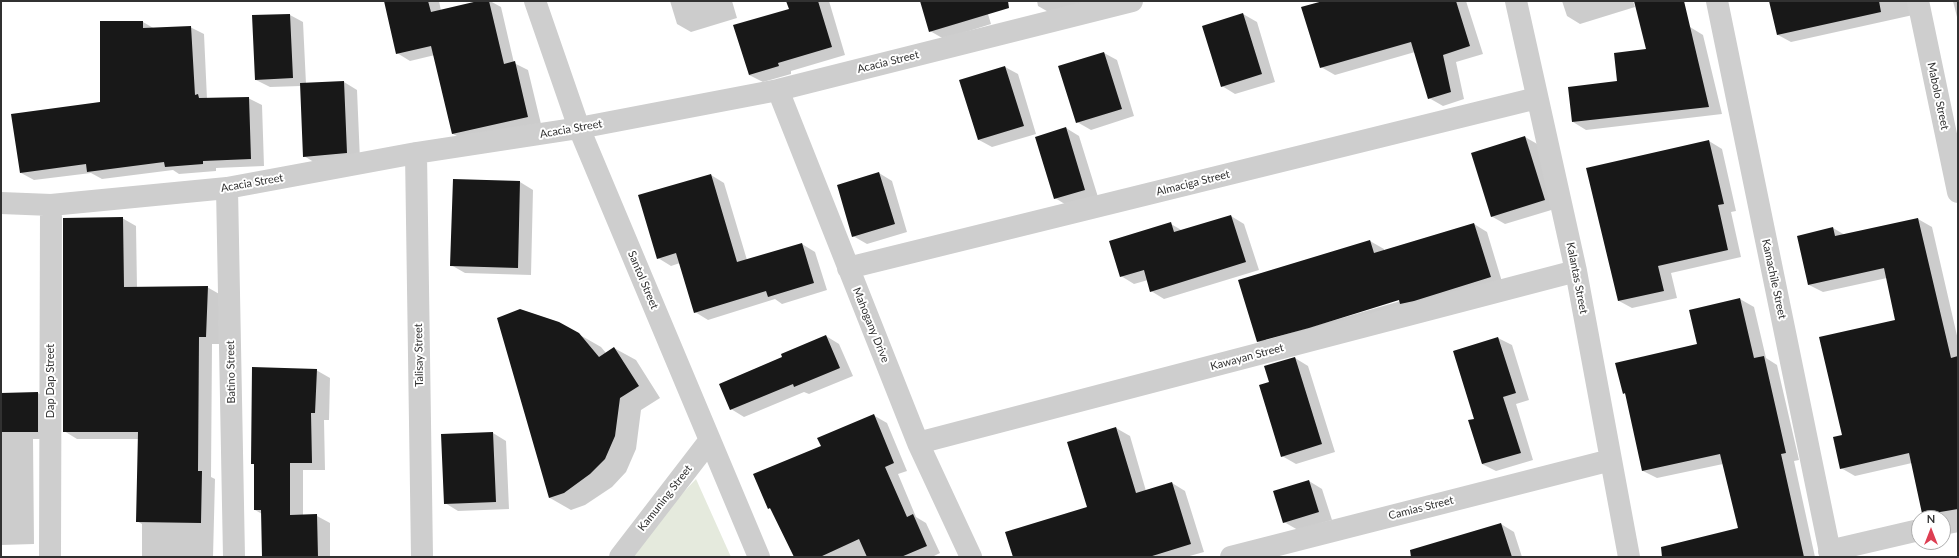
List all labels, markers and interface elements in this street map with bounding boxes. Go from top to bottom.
street label: Acacia Street [856,48,920,76]
street label: Mabolo Street [1924,61,1952,131]
street label: Acacia Street [539,117,603,141]
street label: Almaciga Street [1155,167,1231,199]
street label: Acacia Street [220,171,284,195]
street label: Kamachile Street [1759,238,1789,320]
street label: Kalantas Street [1564,241,1590,315]
street label: Santol Street [625,249,661,311]
street label: Mahogany Drive [850,286,892,364]
street label: Talisay Street [412,323,426,387]
street label: Batino Street [224,340,238,404]
street label: Kawayan Street [1209,341,1285,373]
street label: Dap Dap Street [43,344,57,418]
street label: Kamuning Street [635,462,695,534]
street label: Camias Street [1387,494,1455,522]
north arrow [1911,510,1951,550]
text: N [1927,512,1935,525]

